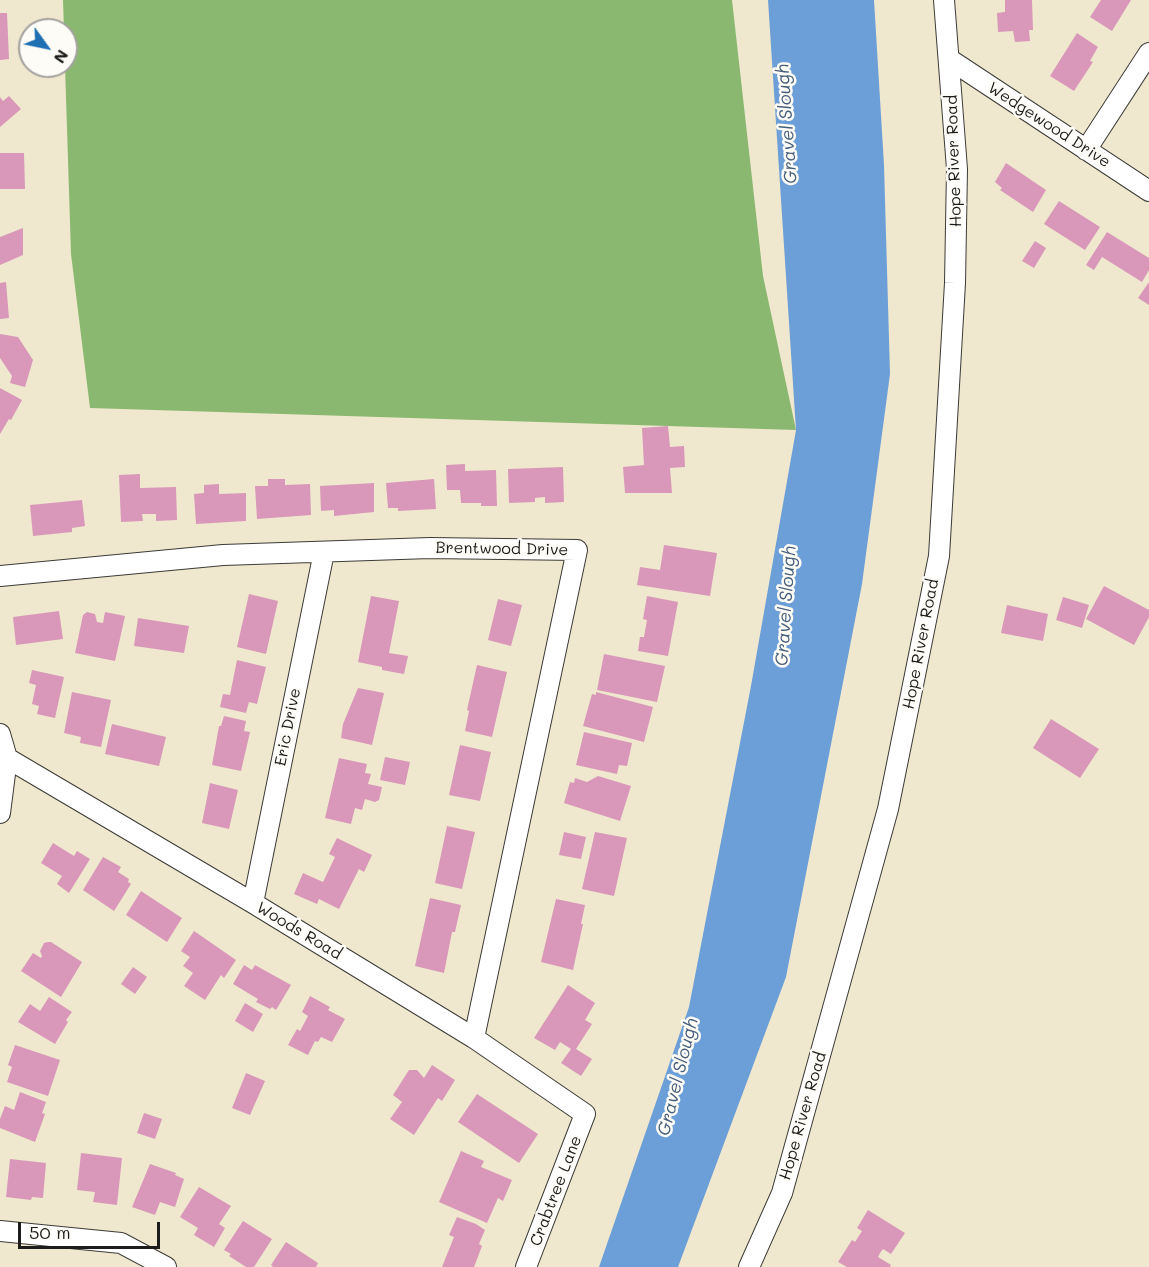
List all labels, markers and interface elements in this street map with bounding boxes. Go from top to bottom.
north arrow [18,18,78,78]
text: N [50,46,74,68]
water label: Gravel Slough [772,63,802,185]
street label: Wedgewood Drive [984,78,1114,172]
street label: Hope River Road [942,95,966,227]
street label: Brentwood Drive [435,538,569,560]
water label: Gravel Slough [771,545,801,667]
street label: Hope River Road [899,577,943,711]
street label: Eric Drive [271,686,305,768]
street label: Woods Road [253,898,345,964]
water label: Gravel Slough [653,1016,703,1138]
street label: Hope River Road [776,1050,830,1182]
street label: Crabtree Lane [526,1133,586,1249]
scale bar [21,1210,164,1248]
text: 50 m [29,1220,71,1244]

